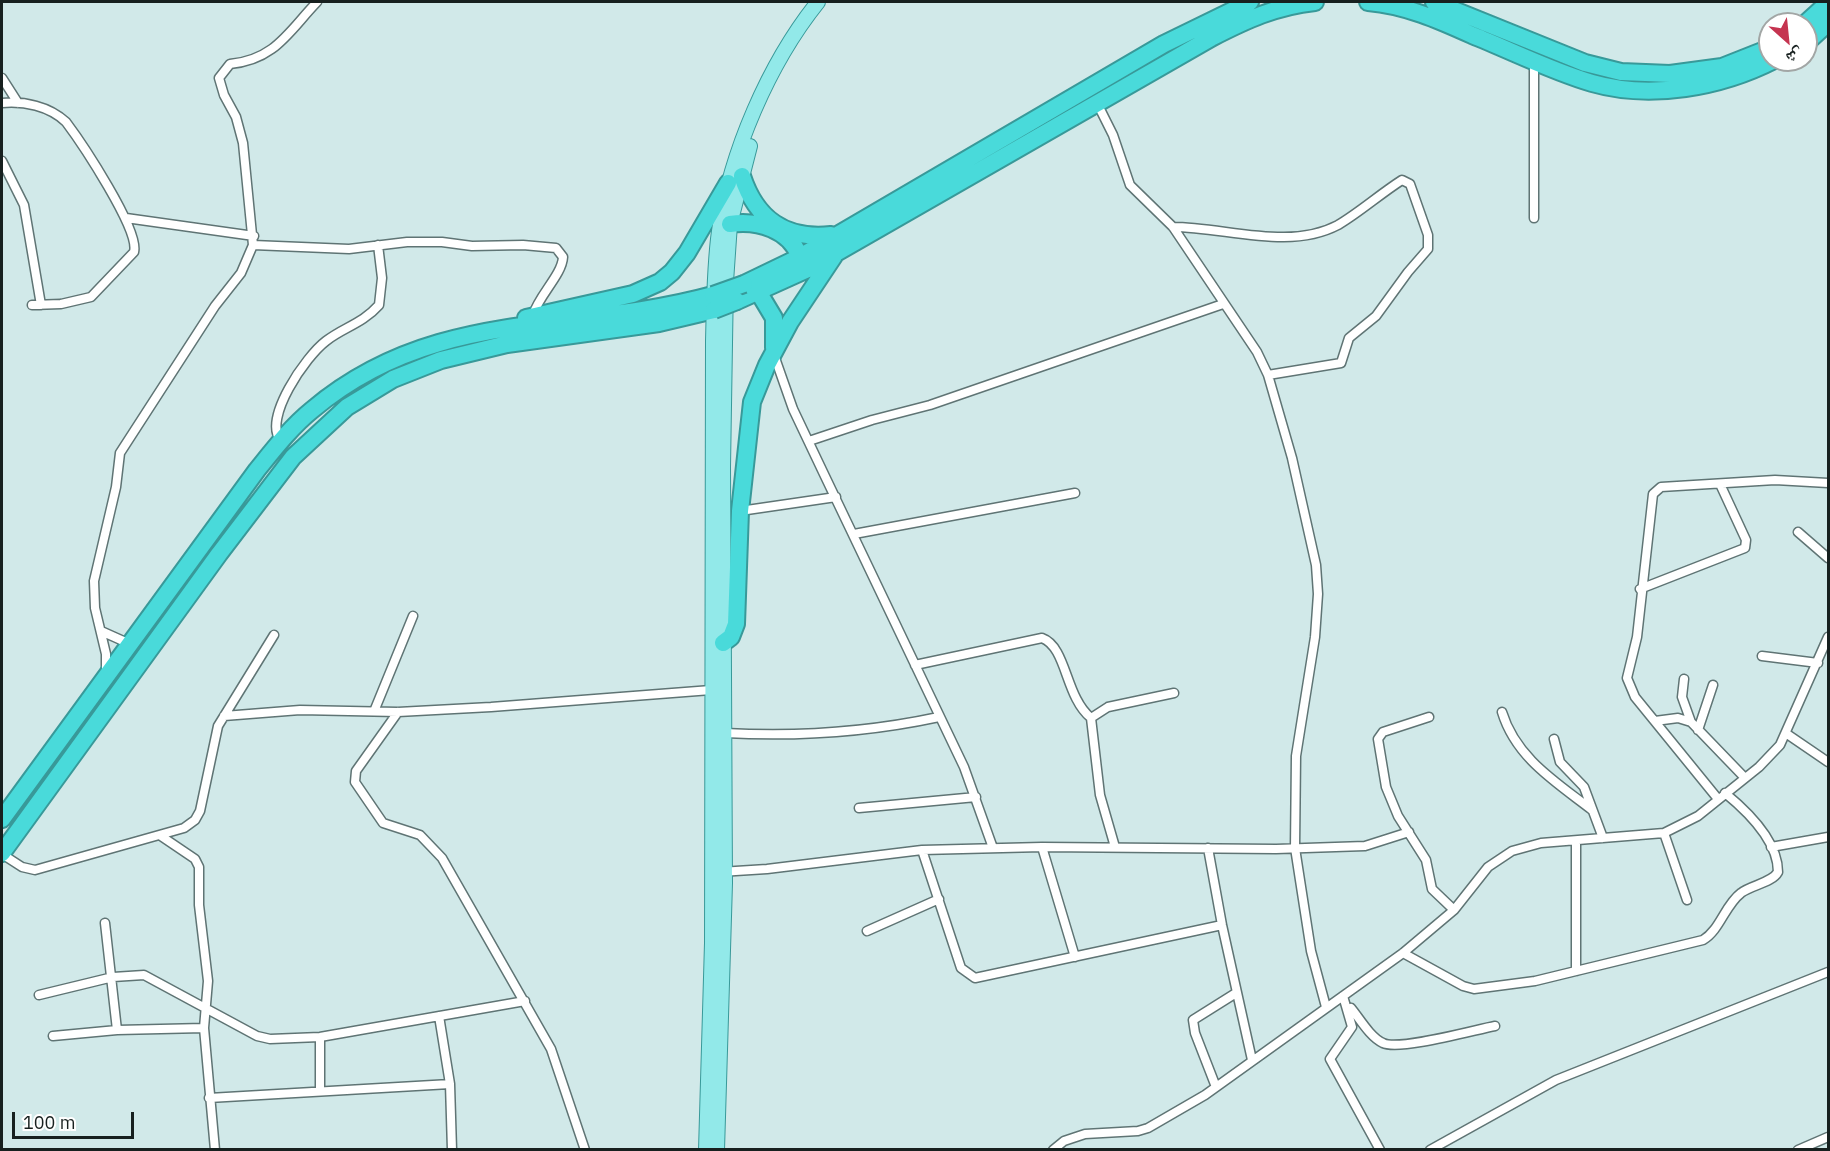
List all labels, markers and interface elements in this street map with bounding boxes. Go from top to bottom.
north arrow [1758,12,1818,72]
text: ش [1783,43,1807,69]
scale bar [15,1100,136,1138]
text: 100 m [23,1111,75,1134]

